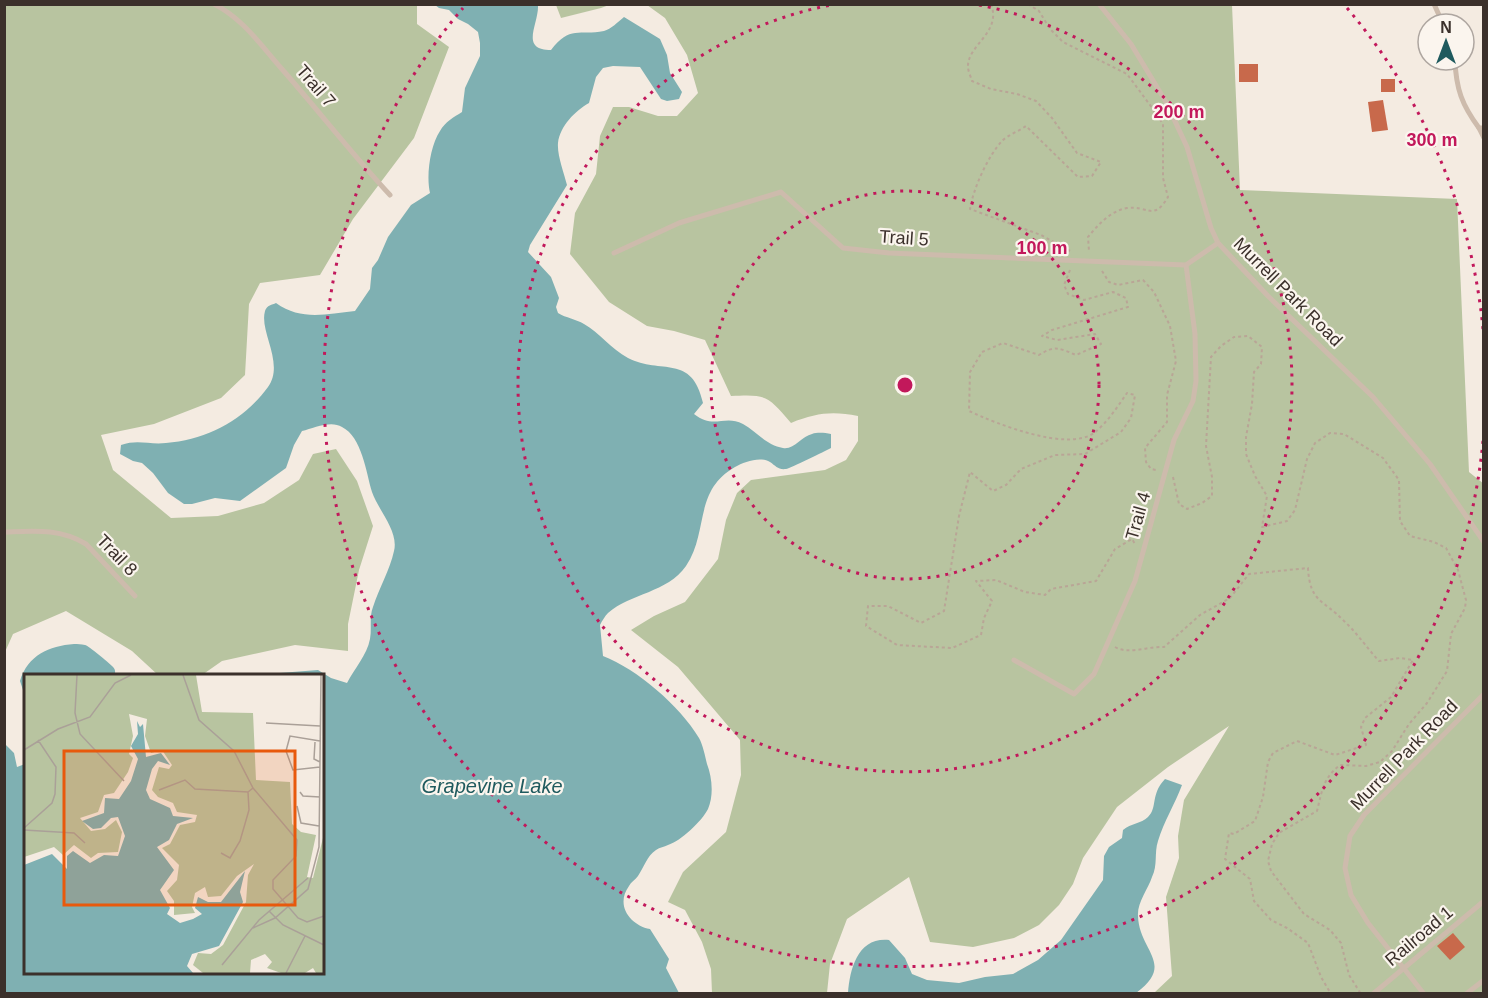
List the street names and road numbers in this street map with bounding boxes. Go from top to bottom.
street label: Trail 7 [292,61,340,111]
street label: Trail 5 [879,226,929,250]
street label: Murrell Park Road [1230,234,1346,350]
street label: Trail 4 [1122,490,1154,542]
street label: Trail 8 [93,530,141,580]
street label: Murrell Park Road [1346,696,1462,814]
street label: Railroad 1 [1381,902,1457,970]

